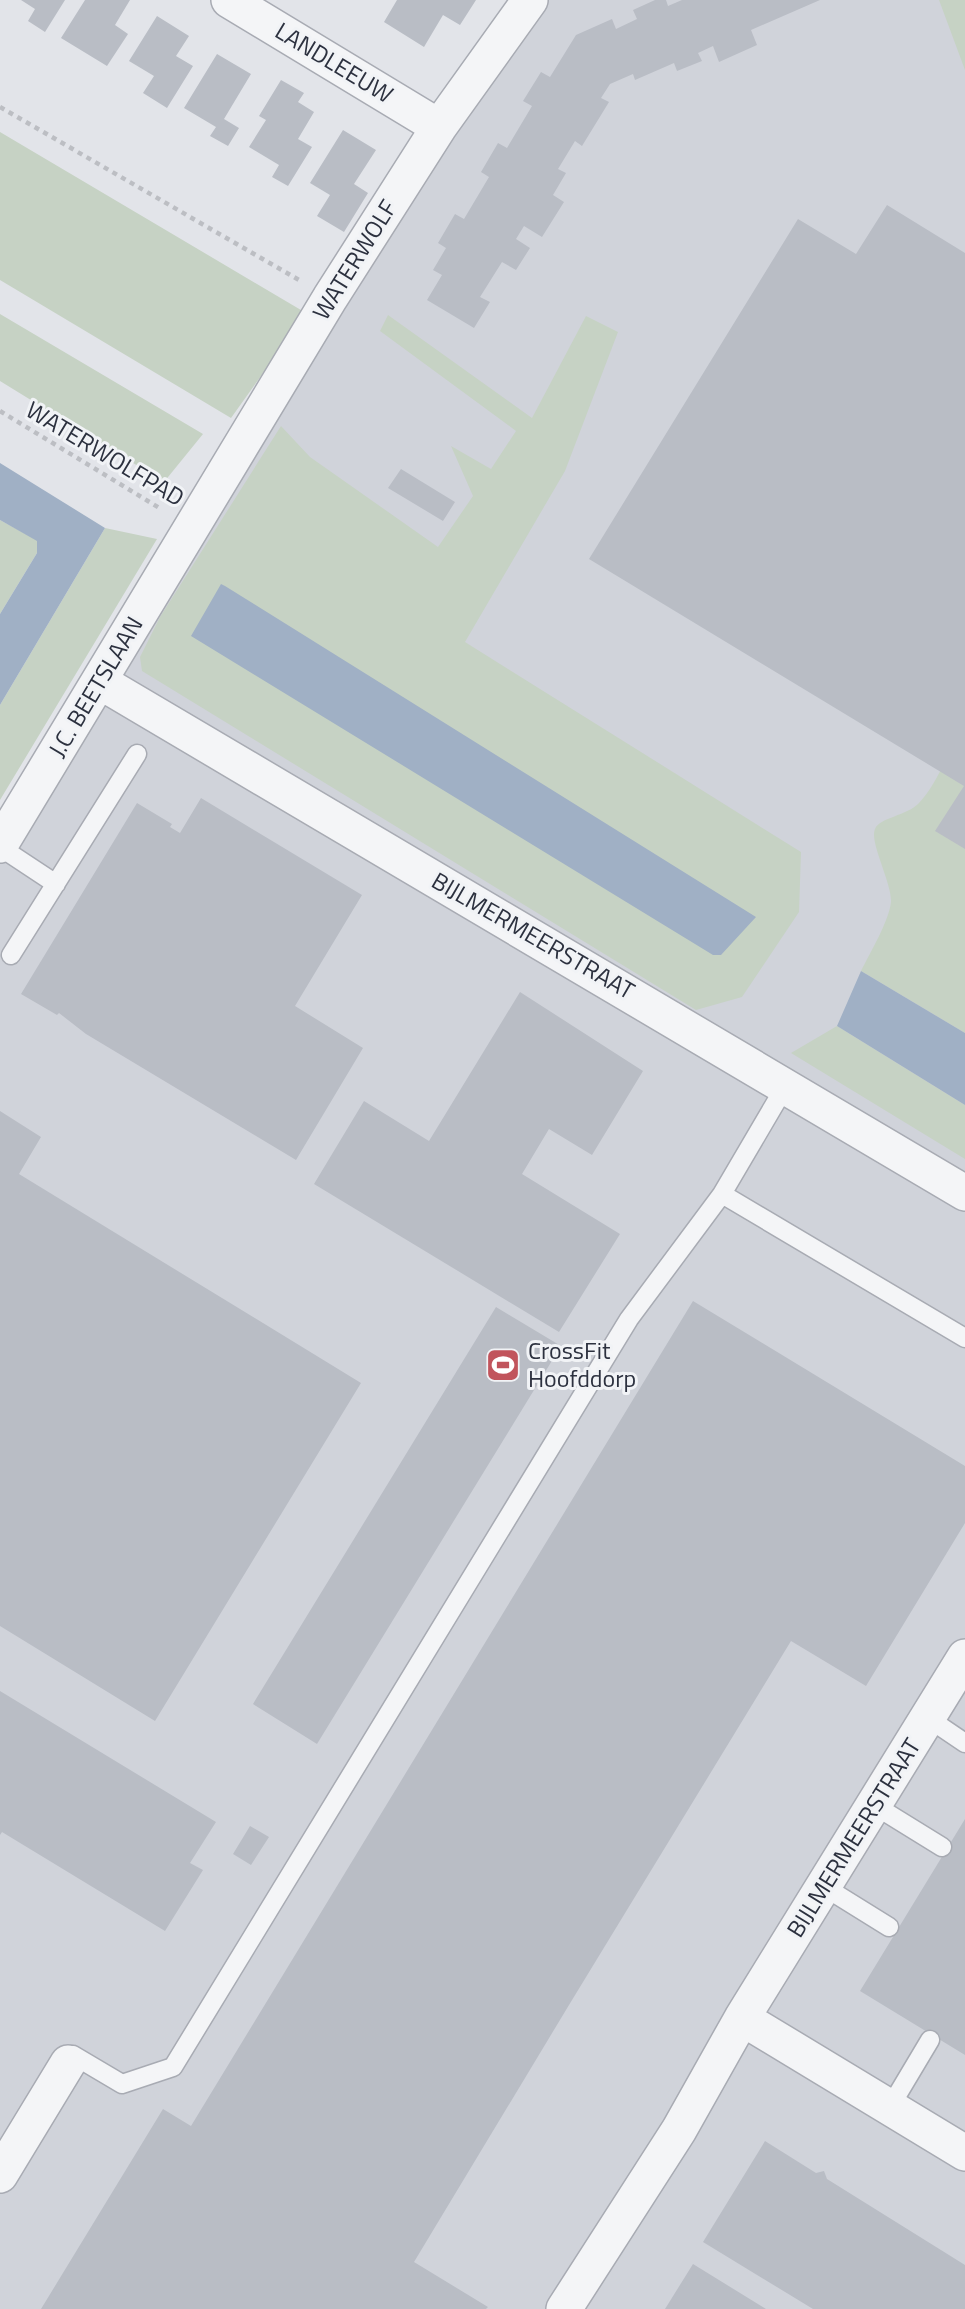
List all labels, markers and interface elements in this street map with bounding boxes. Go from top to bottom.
street label: LANDLEEUW [269,13,400,112]
street label: WATERWOLF [303,192,405,327]
street label: WATERWOLFPAD [19,392,192,515]
street label: J.C. BEETSLAAN [39,609,151,764]
street label: BIJLMERMEERSTRAAT [425,862,642,1008]
place label: CrossFit Hoofddorp [528,1332,636,1396]
sports icon: CrossFit Hoofddorp [484,1346,522,1384]
street label: BIJLMERMEERSTRAAT [777,1731,929,1944]

